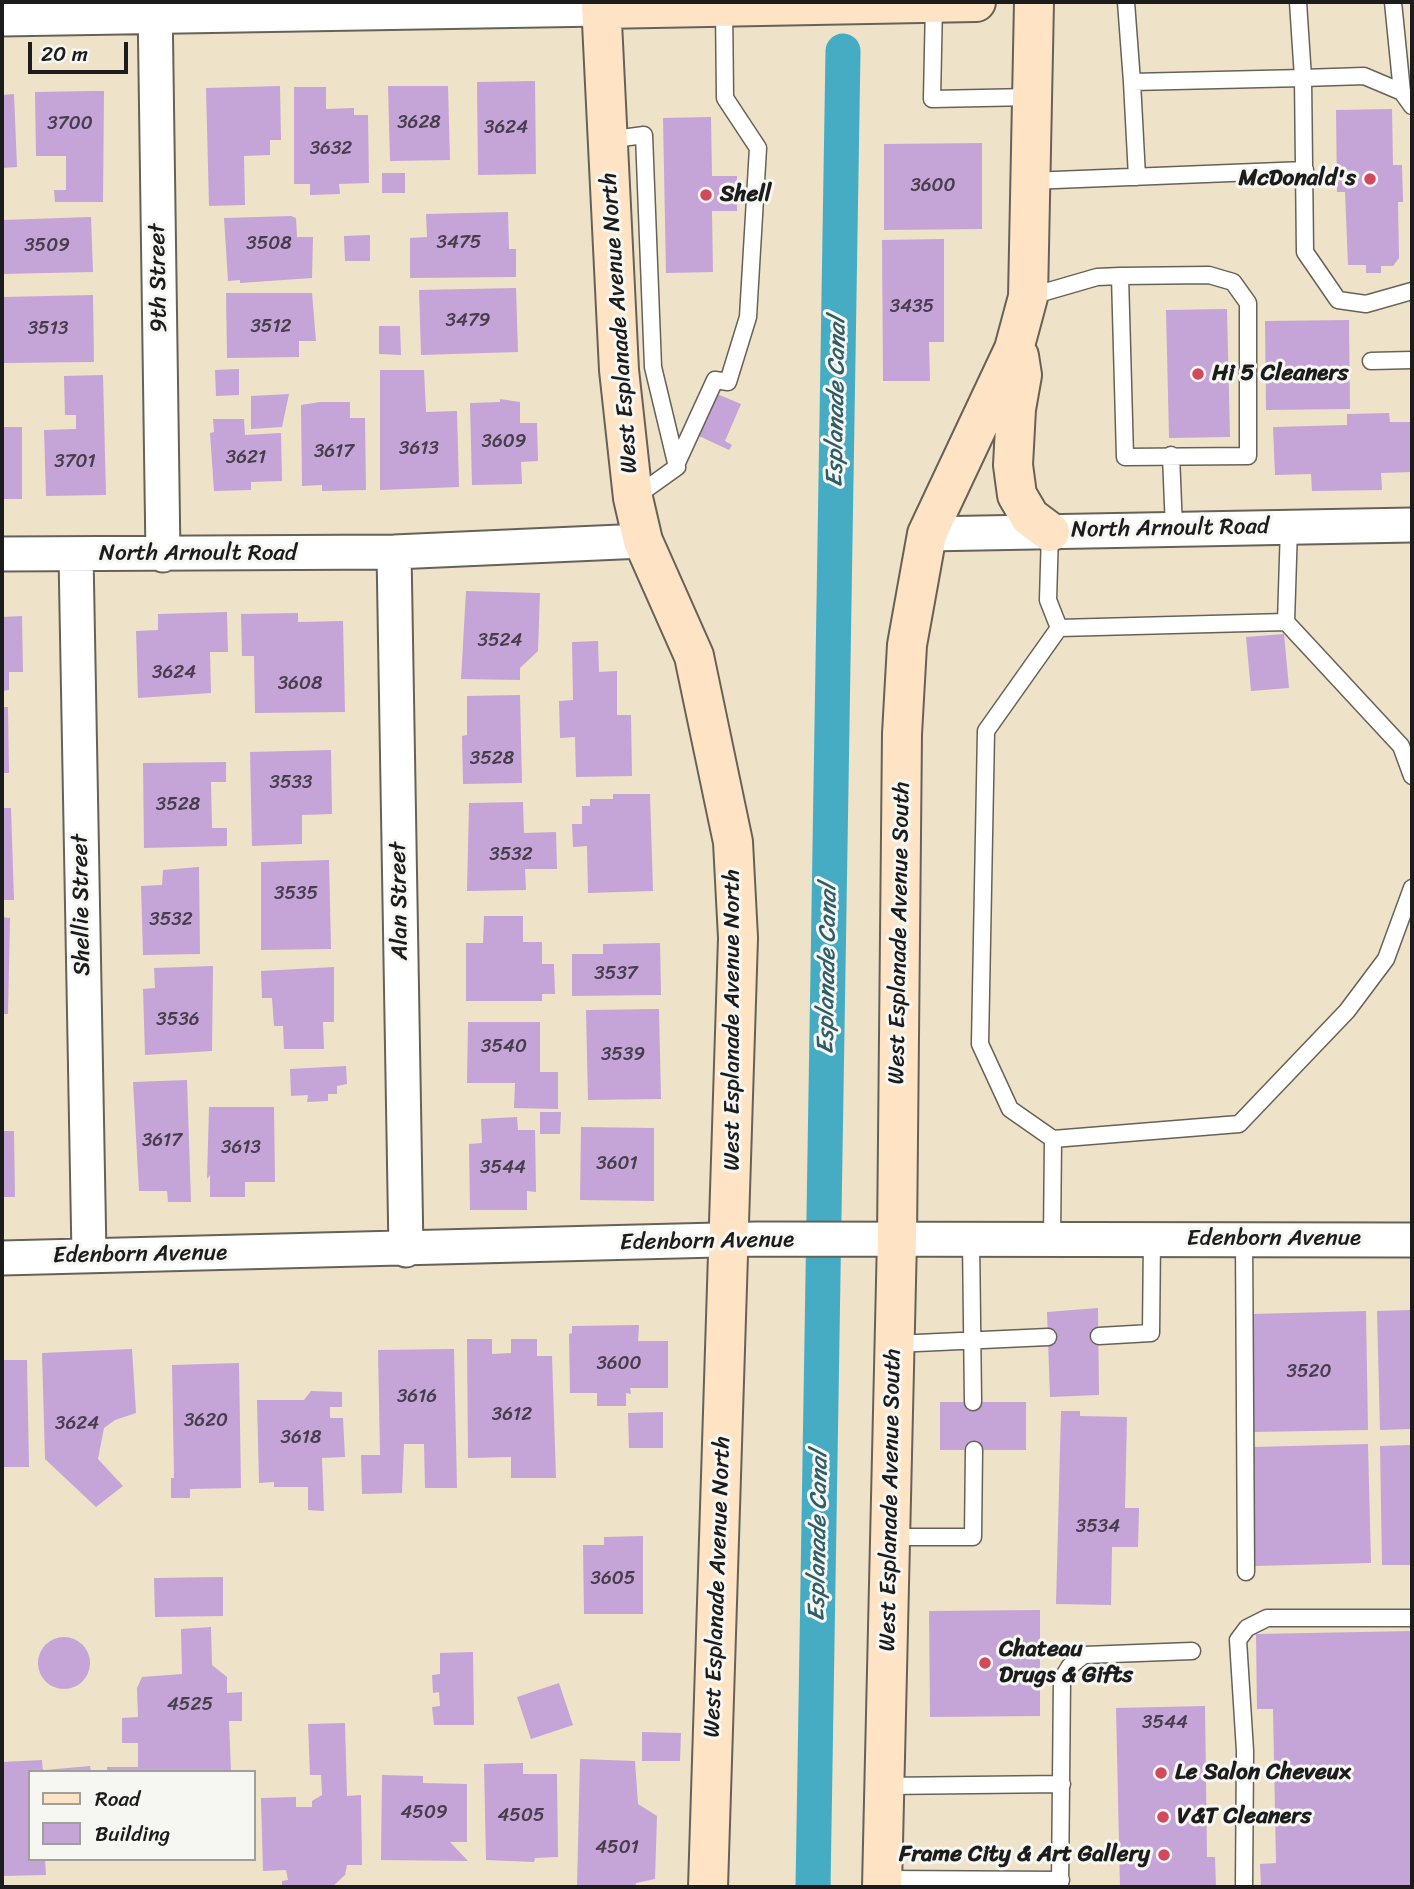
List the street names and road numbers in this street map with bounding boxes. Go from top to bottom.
street label: West Esplanade Avenue North [596,172,644,474]
street label: 9th Street [144,223,174,333]
street label: North Arnoult Road [1071,513,1269,545]
street label: North Arnoult Road [99,540,297,568]
street label: West Esplanade Avenue South [884,781,916,1085]
street label: Shellie Street [67,834,97,976]
street label: Alan Street [385,842,415,960]
street label: West Esplanade Avenue North [719,869,747,1171]
street label: Edenborn Avenue [1187,1225,1361,1253]
street label: Edenborn Avenue [620,1227,794,1257]
street label: Edenborn Avenue [53,1240,227,1270]
street label: West Esplanade Avenue South [875,1348,907,1652]
street label: West Esplanade Avenue North [699,1436,737,1738]

